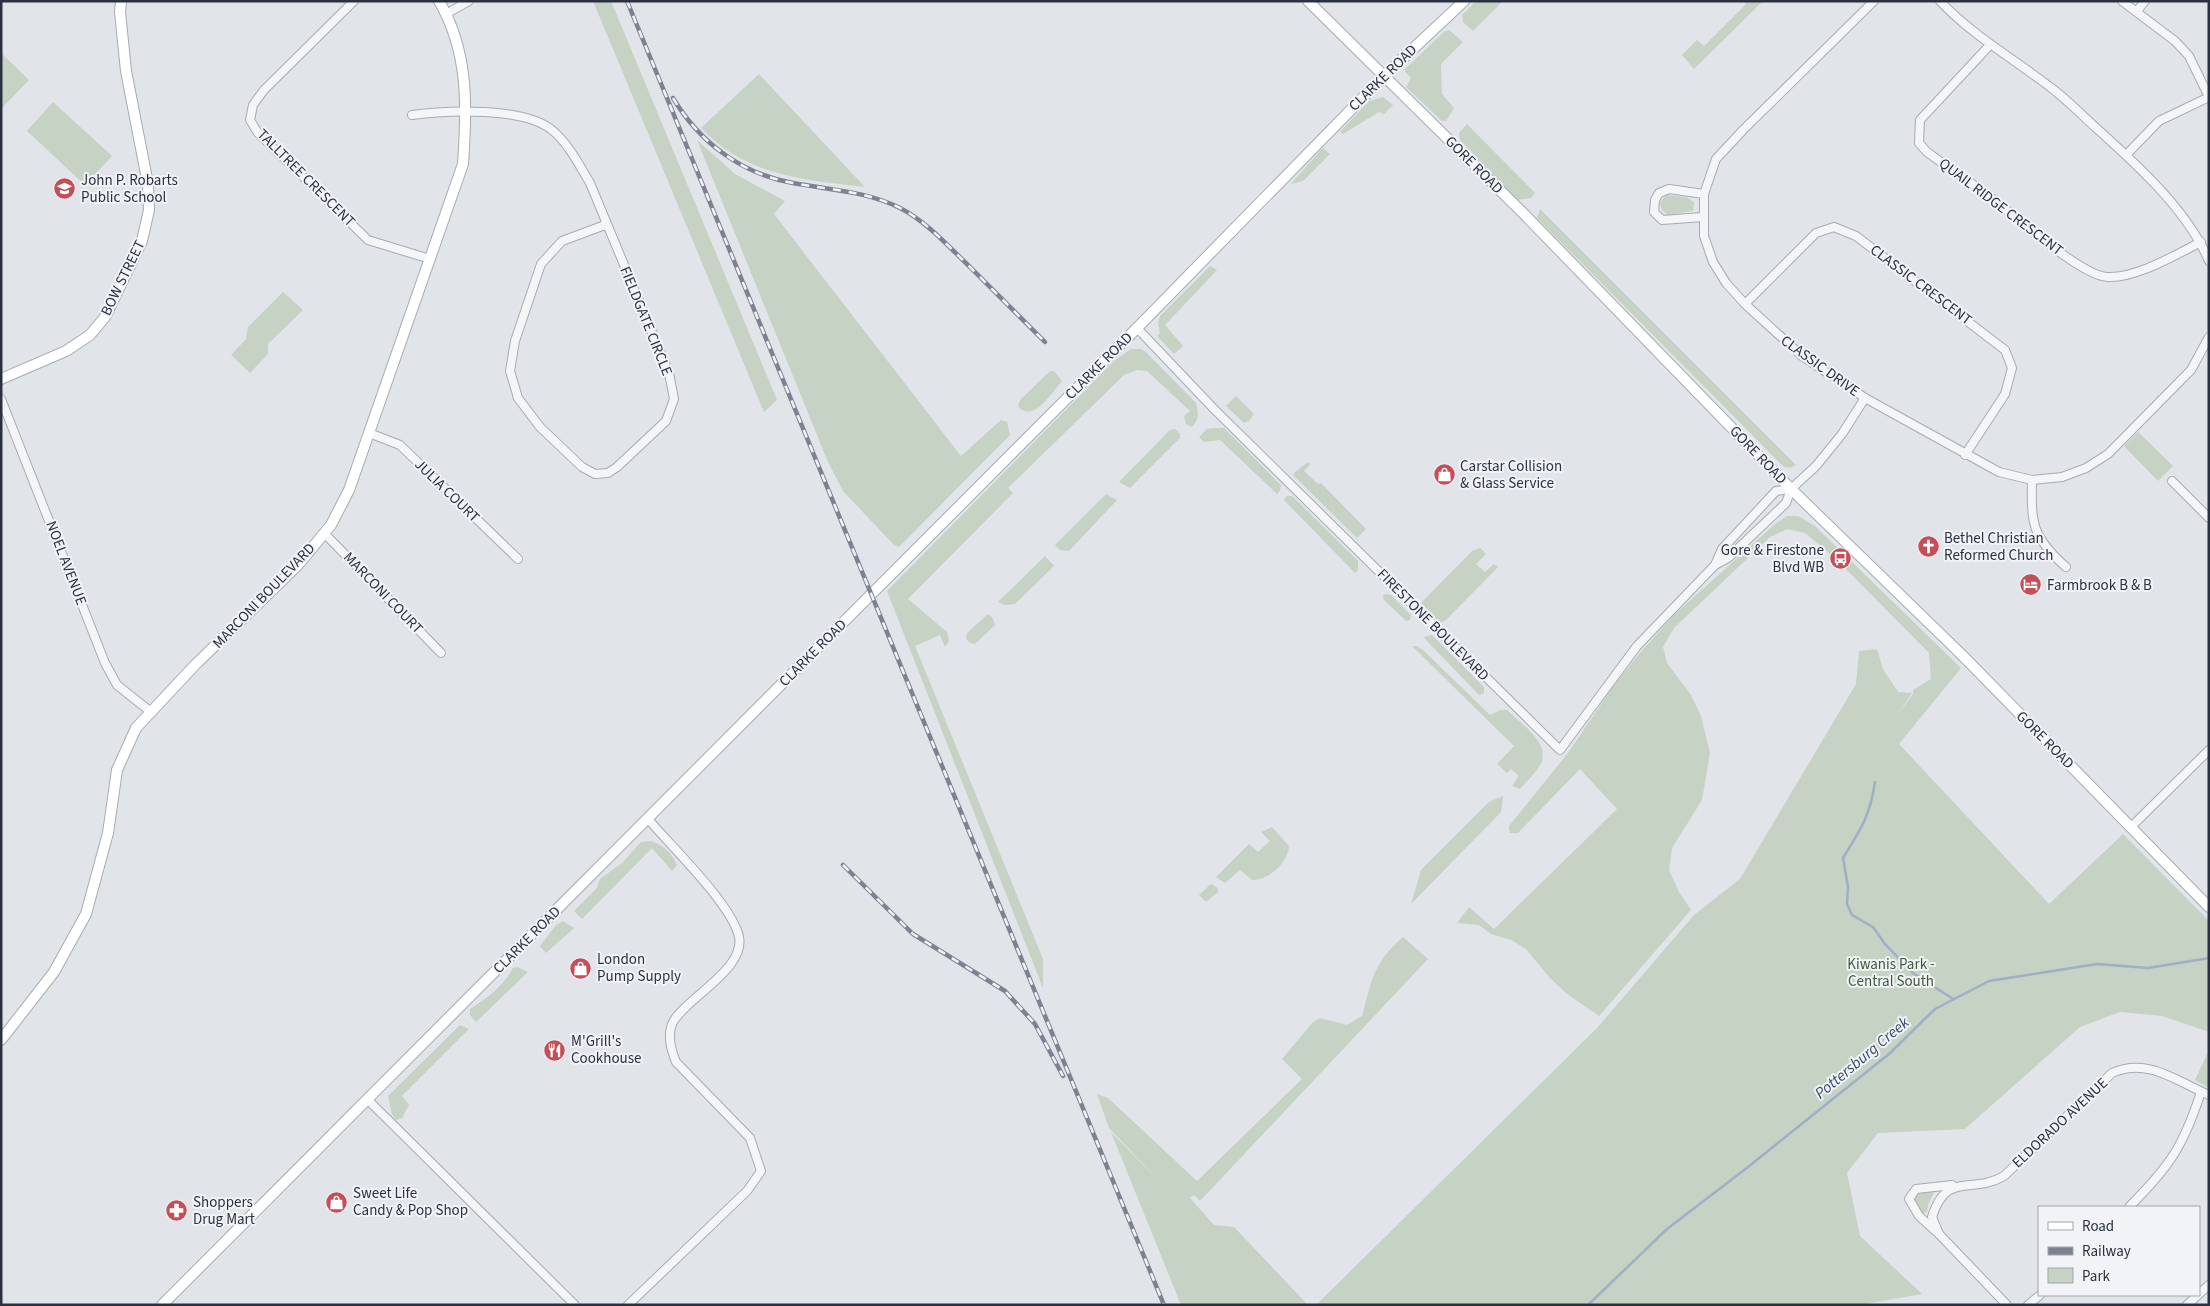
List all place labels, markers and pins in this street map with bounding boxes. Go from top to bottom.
place label: John P. Robarts Public School [81,170,178,208]
school or university icon: John P. Robarts Public School [53,177,77,201]
place label: Carstar Collision & Glass Service [1460,456,1562,494]
shop icon: Carstar Collision & Glass Service [1432,463,1456,487]
place label: Bethel Christian Reformed Church [1944,528,2054,566]
church icon: Bethel Christian Reformed Church [1916,535,1940,559]
place label: Gore & Firestone Blvd WB [1721,540,1824,578]
bus stop icon: Gore & Firestone Blvd WB [1828,547,1852,571]
hotel icon: Farmbrook B & B [2019,573,2043,597]
place label: Farmbrook B & B [2047,575,2152,596]
place label: London Pump Supply [597,949,681,987]
shop icon: London Pump Supply [569,956,593,980]
place label: M'Grill's Cookhouse [571,1031,641,1069]
restaurant icon: M'Grill's Cookhouse [543,1038,567,1062]
place label: Sweet Life Candy & Pop Shop [353,1183,468,1221]
shop icon: Sweet Life Candy & Pop Shop [325,1190,349,1214]
place label: Shoppers Drug Mart [193,1192,255,1230]
pharmacy icon: Shoppers Drug Mart [165,1199,189,1223]

